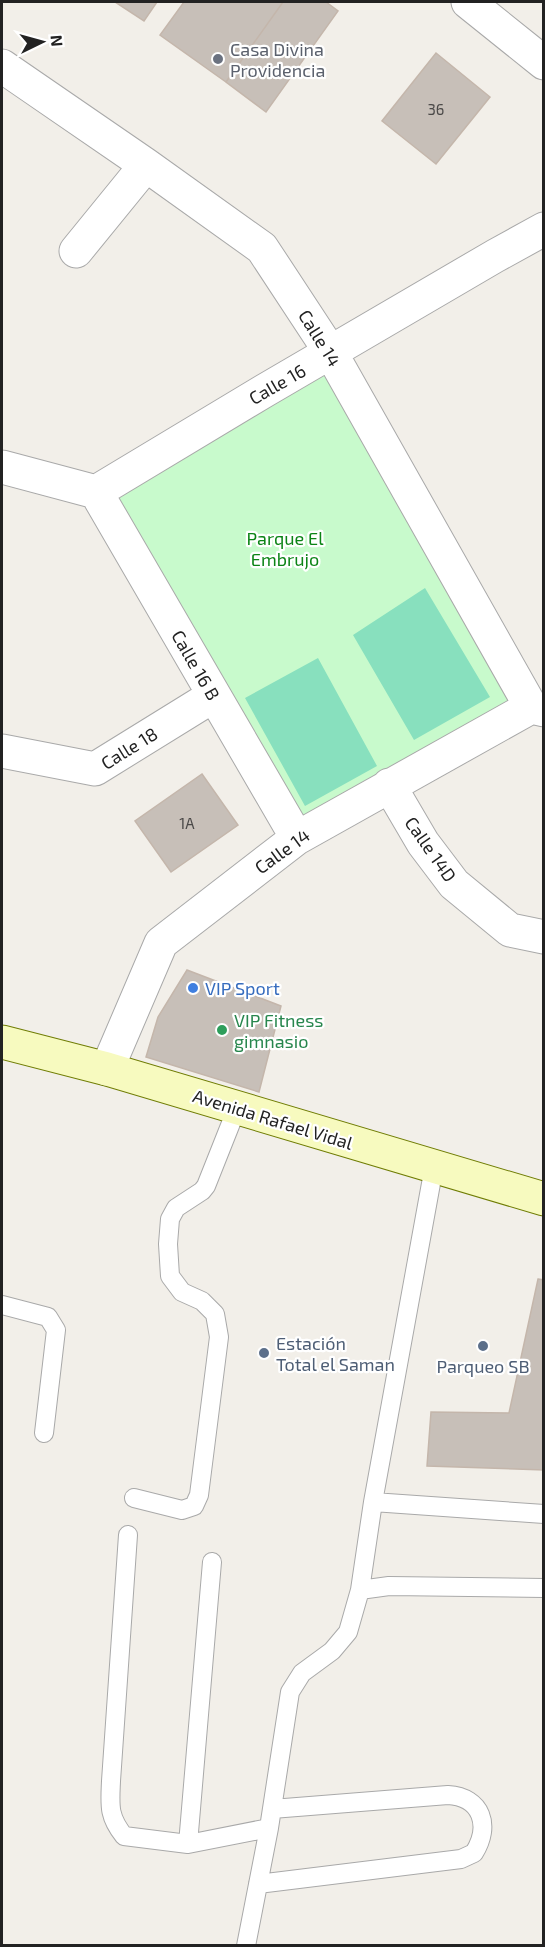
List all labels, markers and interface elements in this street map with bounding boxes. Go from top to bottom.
north arrow [12,12,72,72]
text: N [47,34,67,47]
place label: Casa Divina Providencia [230,38,325,81]
marker: Casa Divina Providencia [211,52,225,66]
house number: 36 [428,100,444,118]
street label: Calle 14 [294,306,346,370]
street label: Calle 16 [245,359,309,409]
park label: Parque El Embrujo [246,527,324,570]
street label: Calle 16 B [167,626,225,704]
street label: Calle 18 [97,722,161,774]
street label: Calle 14D [401,812,461,886]
house number: 1A [179,814,195,832]
street label: Calle 14 [250,824,314,878]
place label: VIP Sport [205,977,280,999]
marker: VIP Sport [186,981,200,995]
place label: VIP Fitness gimnasio [234,1009,323,1052]
marker: VIP Fitness gimnasio [215,1023,229,1037]
street label: Avenida Rafael Vidal [190,1084,356,1154]
place label: Estación Total el Saman [276,1332,395,1375]
marker: Parqueo SB [476,1339,490,1353]
marker: Estación Total el Saman [257,1346,271,1360]
place label: Parqueo SB [436,1355,530,1377]

